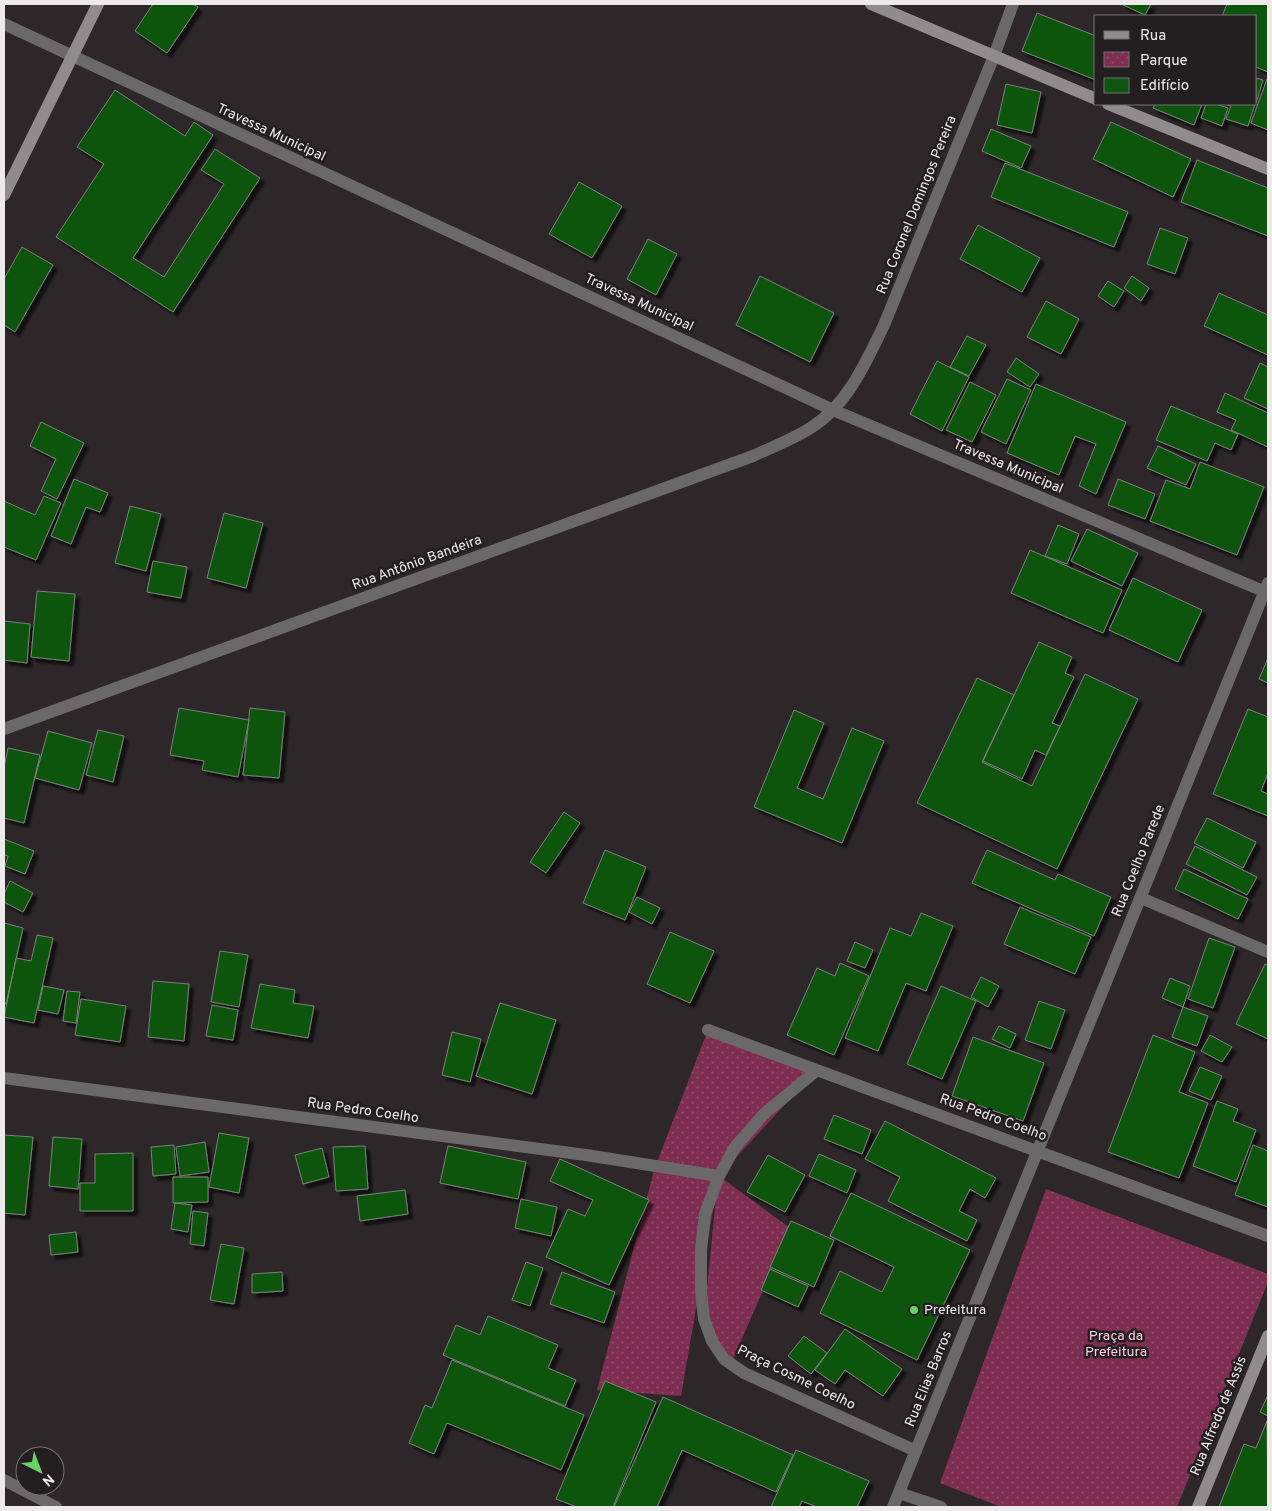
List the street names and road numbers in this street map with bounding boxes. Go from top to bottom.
street label: Travessa Municipal [214,100,328,166]
street label: Rua Coronel Domingos Pereira [873,113,961,297]
street label: Travessa Municipal [582,270,696,336]
street label: Travessa Municipal [950,436,1066,498]
street label: Rua Antônio Bandeira [350,532,484,594]
street label: Rua Coelho Parede [1109,802,1169,920]
street label: Rua Pedro Coelho [937,1091,1049,1145]
street label: Rua Pedro Coelho [306,1095,420,1127]
street label: Rua Elias Barros [902,1328,956,1430]
street label: Praça Cosme Coelho [734,1342,858,1414]
street label: Rua Alfredo de Assis [1187,1354,1251,1478]

